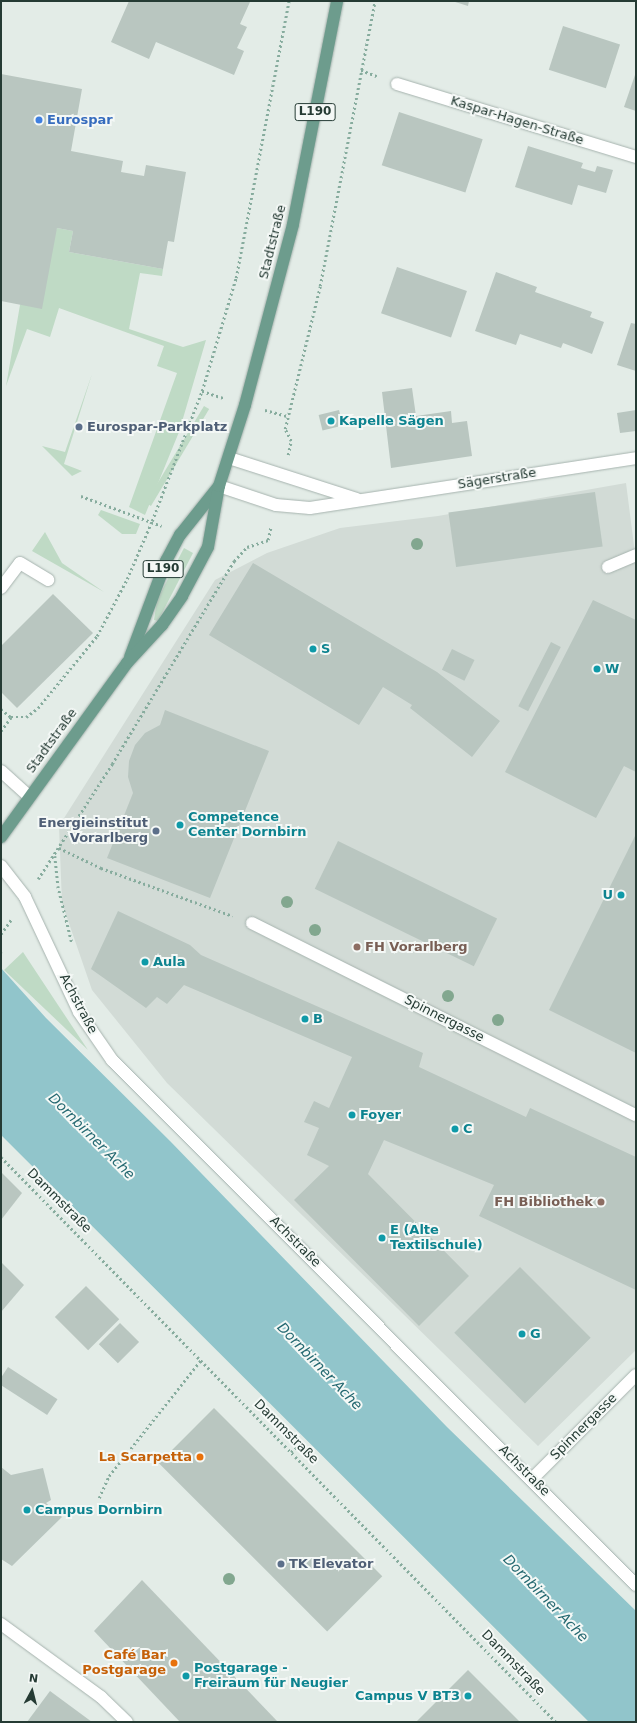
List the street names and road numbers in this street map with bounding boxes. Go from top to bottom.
street label: Kaspar-Hagen-Straße [449,93,585,149]
road number: L190 [294,102,336,122]
street label: Stadtstraße [256,203,290,281]
street label: Sägerstraße [457,465,537,493]
road number: L190 [142,559,184,579]
street label: Stadtstraße [23,706,81,776]
street label: Achstraße [56,971,100,1037]
street label: Spinnergasse [401,992,487,1046]
street label: Dammstraße [24,1166,94,1236]
street label: Achstraße [266,1213,324,1271]
street label: Spinnergasse [548,1391,620,1463]
street label: Dammstraße [251,1397,321,1467]
street label: Achstraße [495,1442,553,1500]
street label: Dammstraße [478,1627,548,1699]

